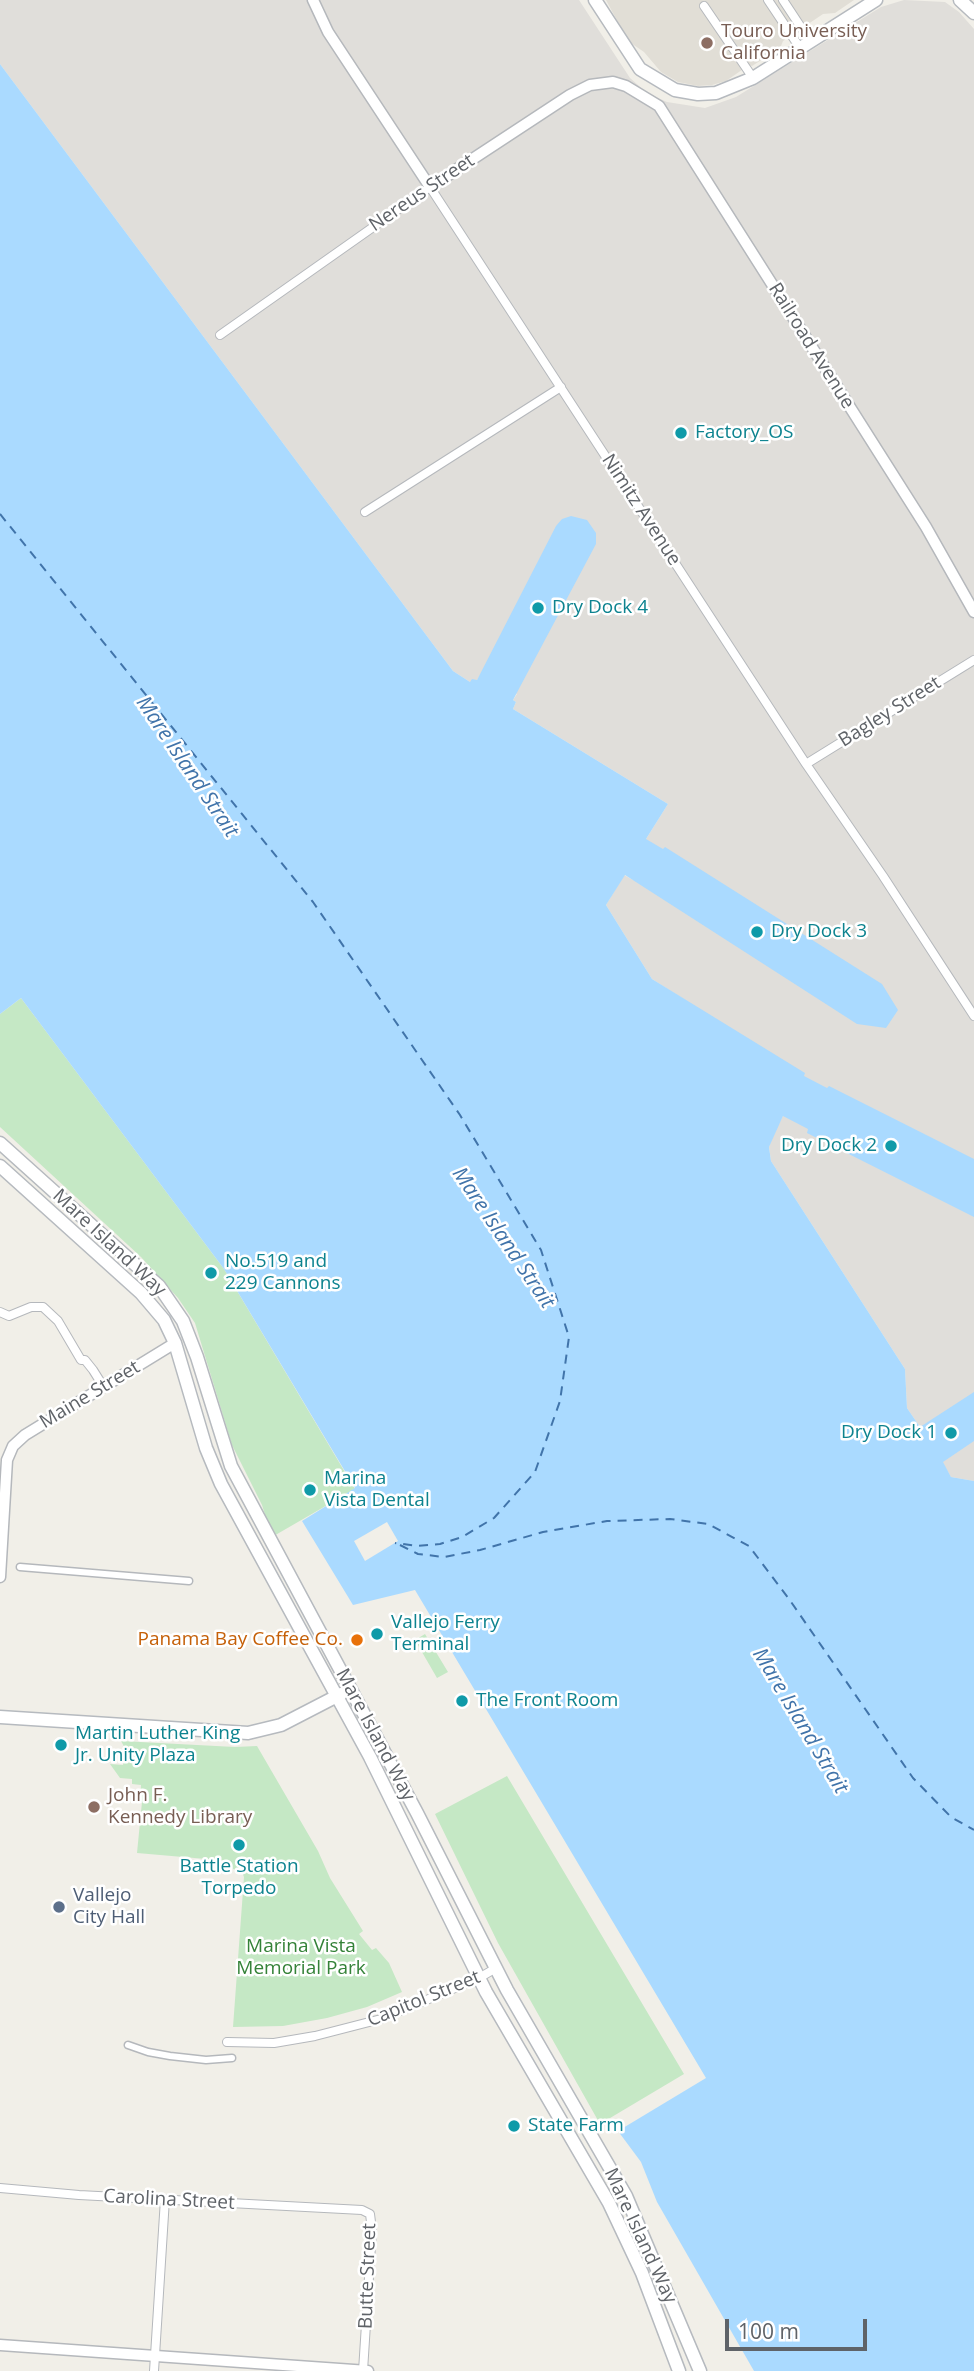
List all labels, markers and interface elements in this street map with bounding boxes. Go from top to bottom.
place label: Touro University California [721,21,867,65]
marker: Touro University California [699,35,715,51]
street label: Nereus Street [365,149,479,237]
street label: Railroad Avenue [763,279,859,413]
place label: Factory_OS [695,422,793,444]
marker: Factory_OS [673,425,689,441]
street label: Nimitz Avenue [597,450,685,570]
place label: Dry Dock 4 [552,597,648,619]
marker: Dry Dock 4 [530,600,546,616]
street label: Bagley Street [835,672,945,752]
water label: Mare Island Strait [130,691,244,843]
place label: Dry Dock 3 [771,921,867,943]
marker: Dry Dock 3 [749,924,765,940]
place label: Dry Dock 2 [781,1135,877,1157]
marker: Dry Dock 2 [883,1138,899,1154]
water label: Mare Island Strait [446,1162,560,1314]
street label: Mare Island Way [48,1185,170,1301]
place label: No.519 and 229 Cannons [225,1251,340,1295]
marker: No.519 and 229 Cannons [203,1265,219,1281]
street label: Maine Street [36,1356,144,1434]
place label: Dry Dock 1 [841,1422,937,1444]
marker: Dry Dock 1 [943,1425,959,1441]
place label: Marina Vista Dental [324,1468,430,1512]
marker: Marina Vista Dental [302,1482,318,1498]
place label: Vallejo Ferry Terminal [391,1612,500,1656]
marker: Vallejo Ferry Terminal [369,1626,385,1642]
place label: Panama Bay Coffee Co. [138,1629,343,1651]
marker: Panama Bay Coffee Co. [349,1632,365,1648]
water label: Mare Island Strait [747,1644,853,1798]
street label: Mare Island Way [331,1665,419,1805]
place label: The Front Room [476,1690,618,1712]
marker: The Front Room [454,1693,470,1709]
place label: Martin Luther King Jr. Unity Plaza [75,1723,240,1767]
marker: Martin Luther King Jr. Unity Plaza [53,1737,69,1753]
place label: John F. Kennedy Library [108,1785,252,1829]
marker: John F. Kennedy Library [86,1799,102,1815]
marker: Battle Station Torpedo [231,1837,247,1853]
place label: Battle Station Torpedo [179,1856,299,1900]
place label: Vallejo City Hall [73,1885,145,1929]
marker: Vallejo City Hall [51,1899,67,1915]
park label: Marina Vista Memorial Park [236,1936,366,1980]
street label: Capitol Street [364,1966,484,2032]
place label: State Farm [528,2115,624,2137]
marker: State Farm [506,2118,522,2134]
street label: Mare Island Way [599,2165,681,2307]
street label: Carolina Street [103,2185,235,2215]
street label: Butte Street [355,2223,381,2329]
scale bar [729,2304,871,2348]
text: 100 m [738,2317,799,2345]

